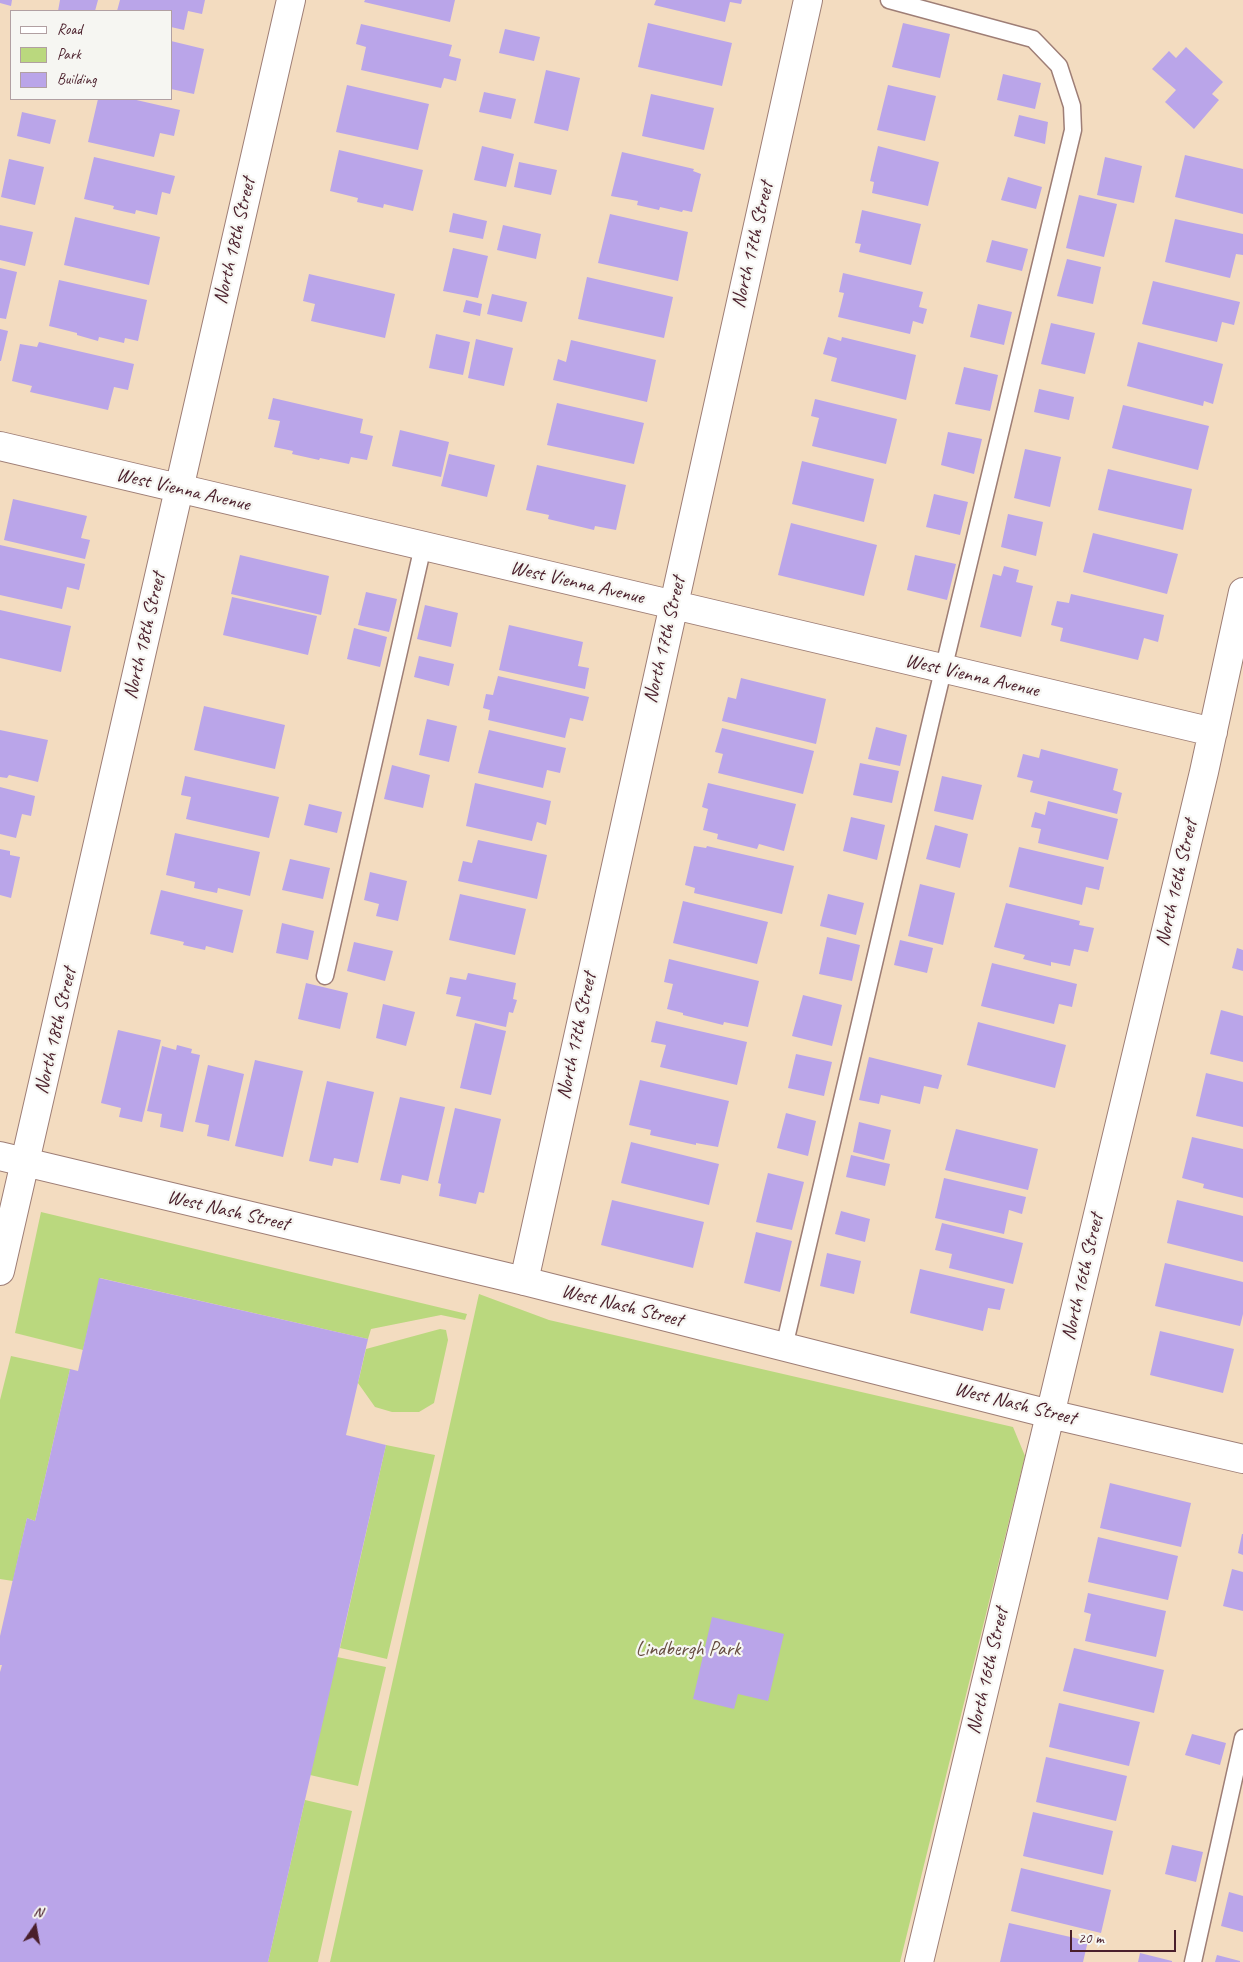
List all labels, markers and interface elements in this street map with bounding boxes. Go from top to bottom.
legend [10,10,172,100]
text: Road [57,20,82,39]
text: Park [57,45,81,64]
text: Building [57,70,96,89]
street label: North 18th Street [209,176,261,306]
street label: North 17th Street [727,180,779,310]
street label: West Vienna Avenue [114,463,252,517]
street label: West Vienna Avenue [508,556,646,610]
street label: North 18th Street [119,571,171,701]
street label: North 17th Street [639,575,691,705]
street label: West Vienna Avenue [903,649,1041,703]
street label: North 16th Street [1151,818,1203,948]
street label: North 18th Street [30,966,82,1096]
street label: North 17th Street [552,970,602,1102]
street label: West Nash Street [165,1185,291,1237]
street label: North 16th Street [1057,1212,1109,1342]
street label: West Nash Street [559,1279,685,1333]
street label: West Nash Street [952,1377,1078,1431]
street label: North 16th Street [962,1606,1014,1736]
park label: Lindbergh Park [636,1638,740,1662]
north arrow [10,1902,60,1952]
text: N [32,1903,44,1921]
scale bar [1073,1920,1179,1952]
text: 20 m [1078,1929,1104,1948]

